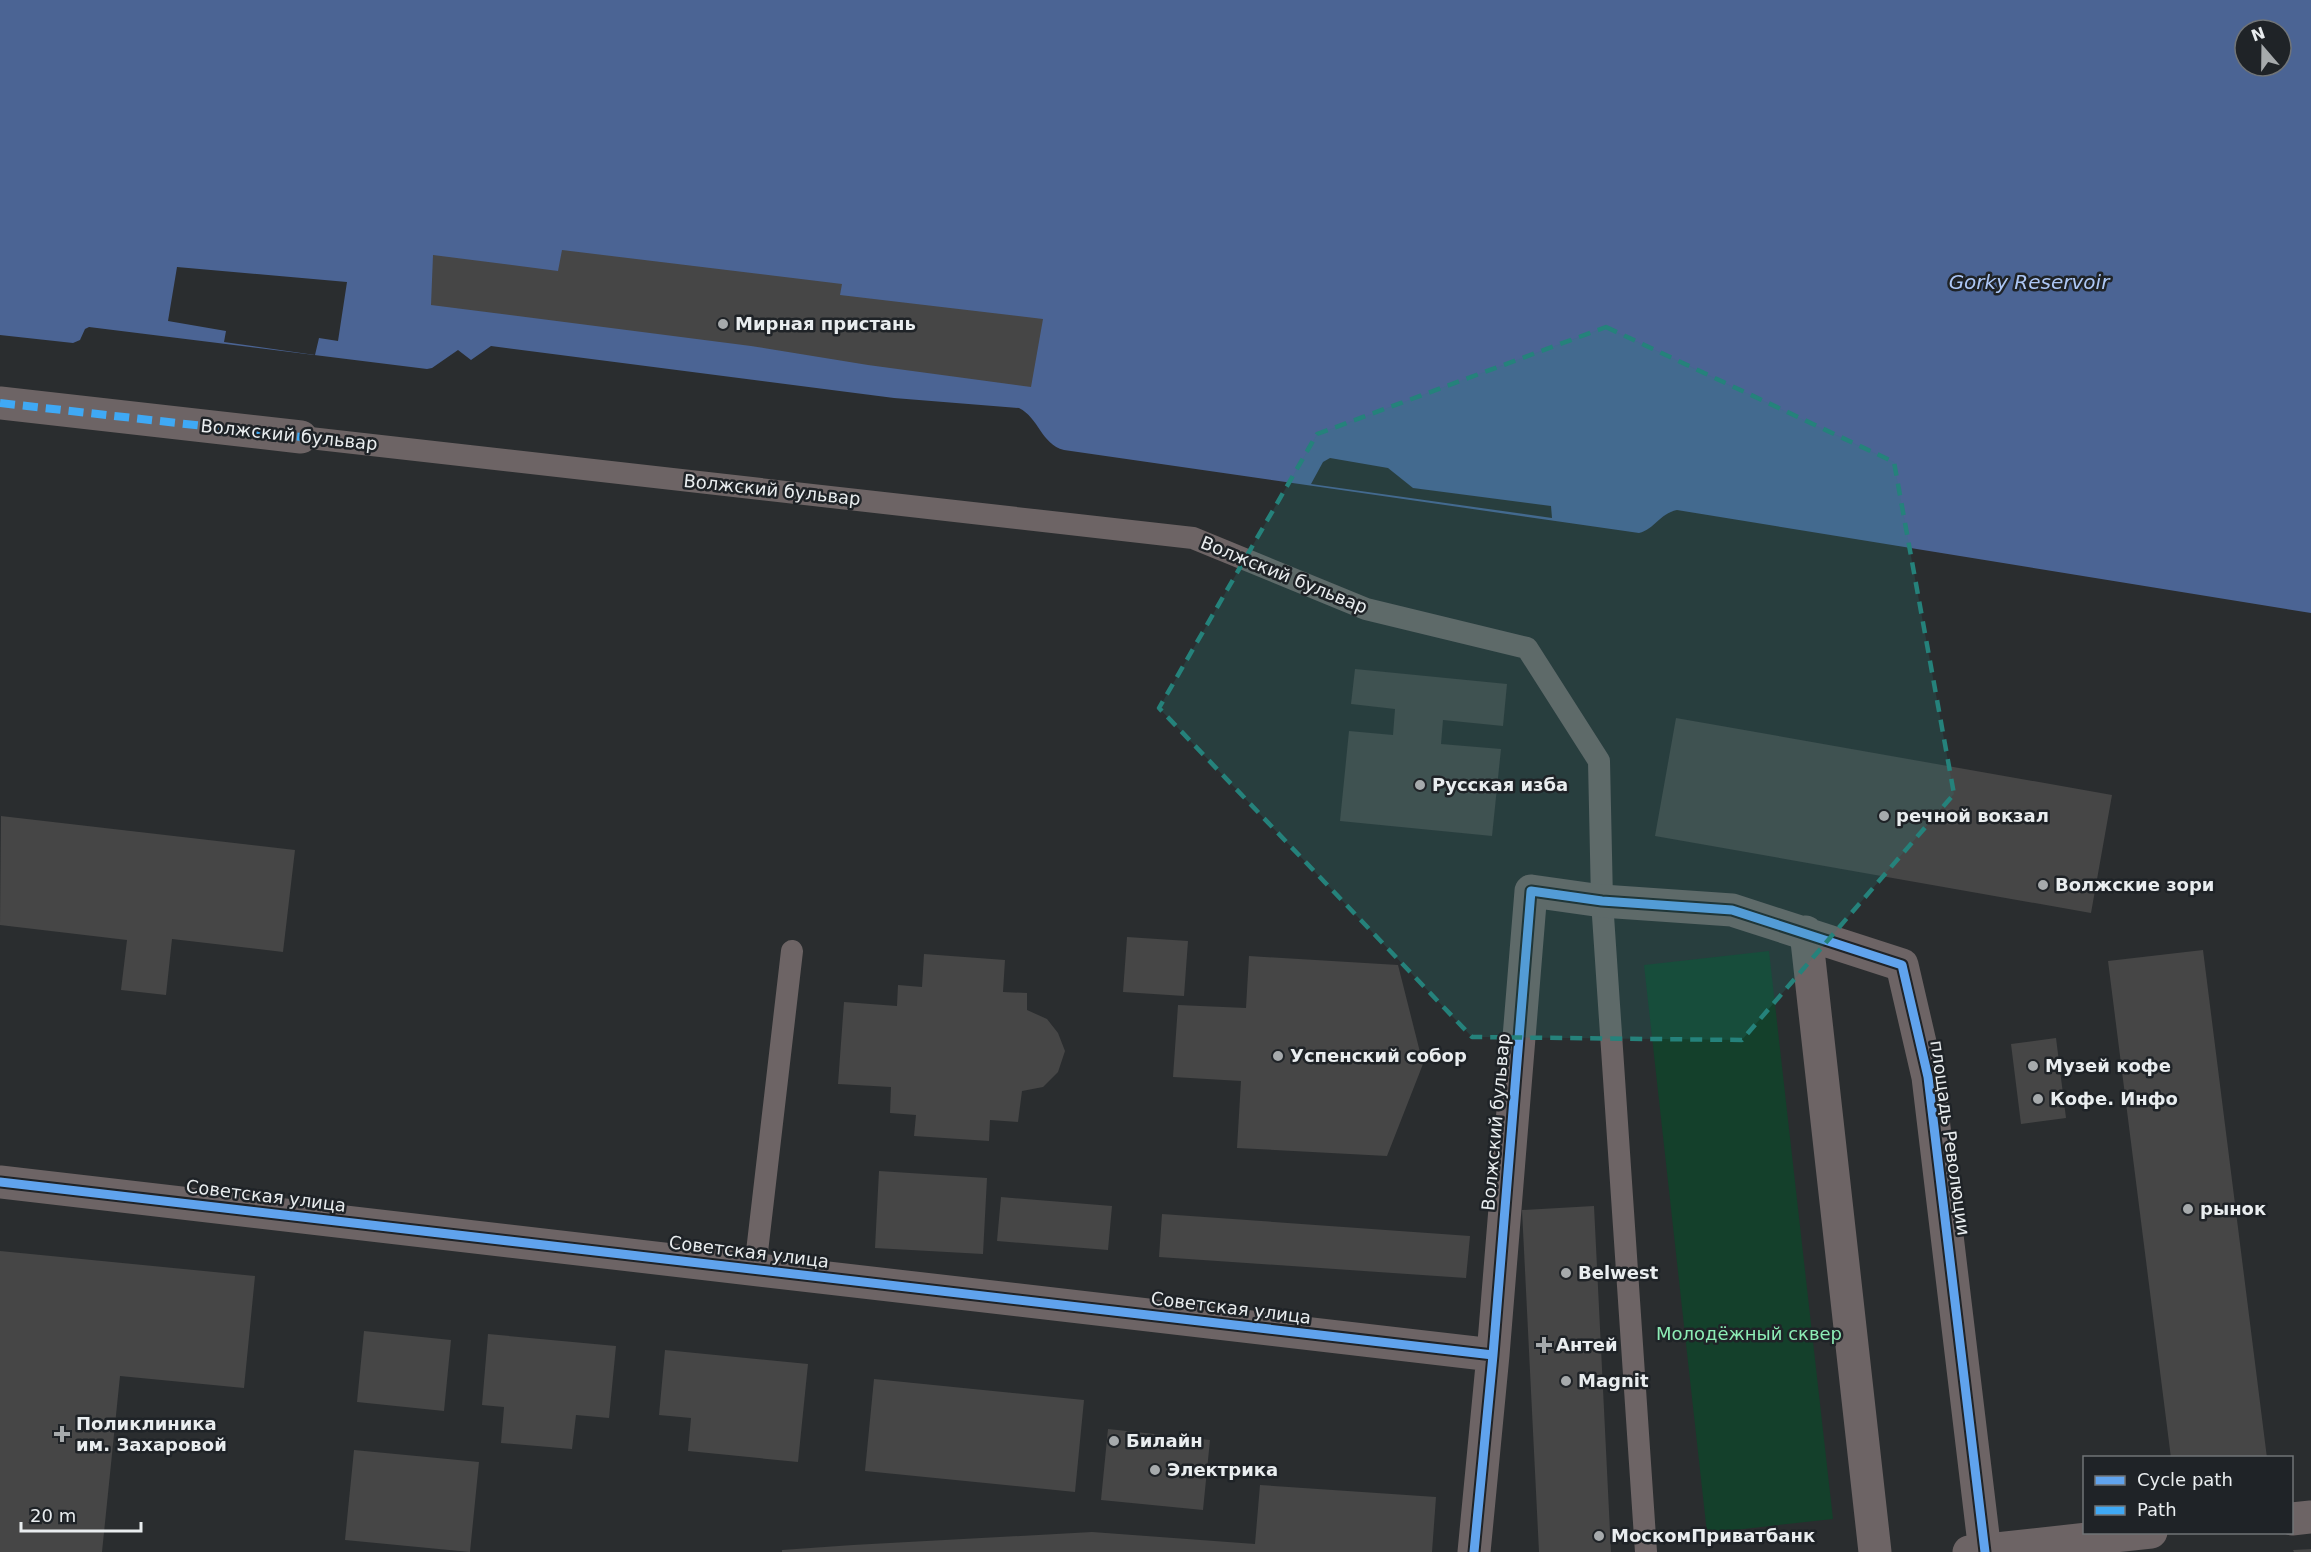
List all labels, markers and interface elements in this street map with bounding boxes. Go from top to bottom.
north arrow [2233,18,2293,78]
text: N [2248,23,2268,46]
water label: Gorky Reservoir [1949,270,2111,294]
place label: Мирная пристань [735,313,916,334]
marker: Мирная пристань [716,317,730,331]
street label: Волжский бульвар [199,415,379,454]
street label: Волжский бульвар [682,470,862,509]
street label: Волжский бульвар [1198,531,1371,618]
place label: Русская изба [1432,774,1568,795]
marker: Русская изба [1413,778,1427,792]
place label: речной вокзал [1896,805,2049,826]
marker: речной вокзал [1877,809,1891,823]
place label: Волжские зори [2055,874,2214,895]
marker: Волжские зори [2036,878,2050,892]
street label: Волжский бульвар [1477,1032,1514,1211]
street label: площадь Революции [1926,1039,1975,1237]
place label: Успенский собор [1290,1045,1467,1066]
marker: Успенский собор [1271,1049,1285,1063]
place label: Музей кофе [2045,1055,2171,1076]
marker: Музей кофе [2026,1059,2040,1073]
place label: Кофе. Инфо [2050,1088,2178,1109]
marker: Кофе. Инфо [2031,1092,2045,1106]
street label: Советская улица [185,1175,347,1216]
place label: рынок [2200,1198,2266,1219]
marker: рынок [2181,1202,2195,1216]
street label: Советская улица [668,1231,830,1272]
place label: Belwest [1578,1262,1659,1283]
marker: Belwest [1559,1266,1573,1280]
street label: Советская улица [1150,1287,1312,1328]
park label: Молодёжный сквер [1656,1323,1842,1344]
place label: Антей [1556,1334,1618,1355]
marker: Антей [1537,1338,1551,1352]
place label: Magnit [1578,1370,1649,1391]
marker: Magnit [1559,1374,1573,1388]
place label: Поликлиника им. Захаровой [76,1413,227,1455]
marker: Поликлиника им. Захаровой [53,1425,71,1443]
place label: Билайн [1126,1430,1203,1451]
marker: Билайн [1107,1434,1121,1448]
legend [2083,1456,2293,1534]
place label: Электрика [1167,1459,1278,1480]
marker: Электрика [1148,1463,1162,1477]
text: Cycle path [2137,1469,2233,1490]
scale bar [21,1495,141,1533]
text: Path [2137,1499,2177,1520]
text: 20 m [30,1505,76,1526]
place label: МоскомПриватбанк [1611,1525,1815,1546]
marker: МоскомПриватбанк [1592,1529,1606,1543]

